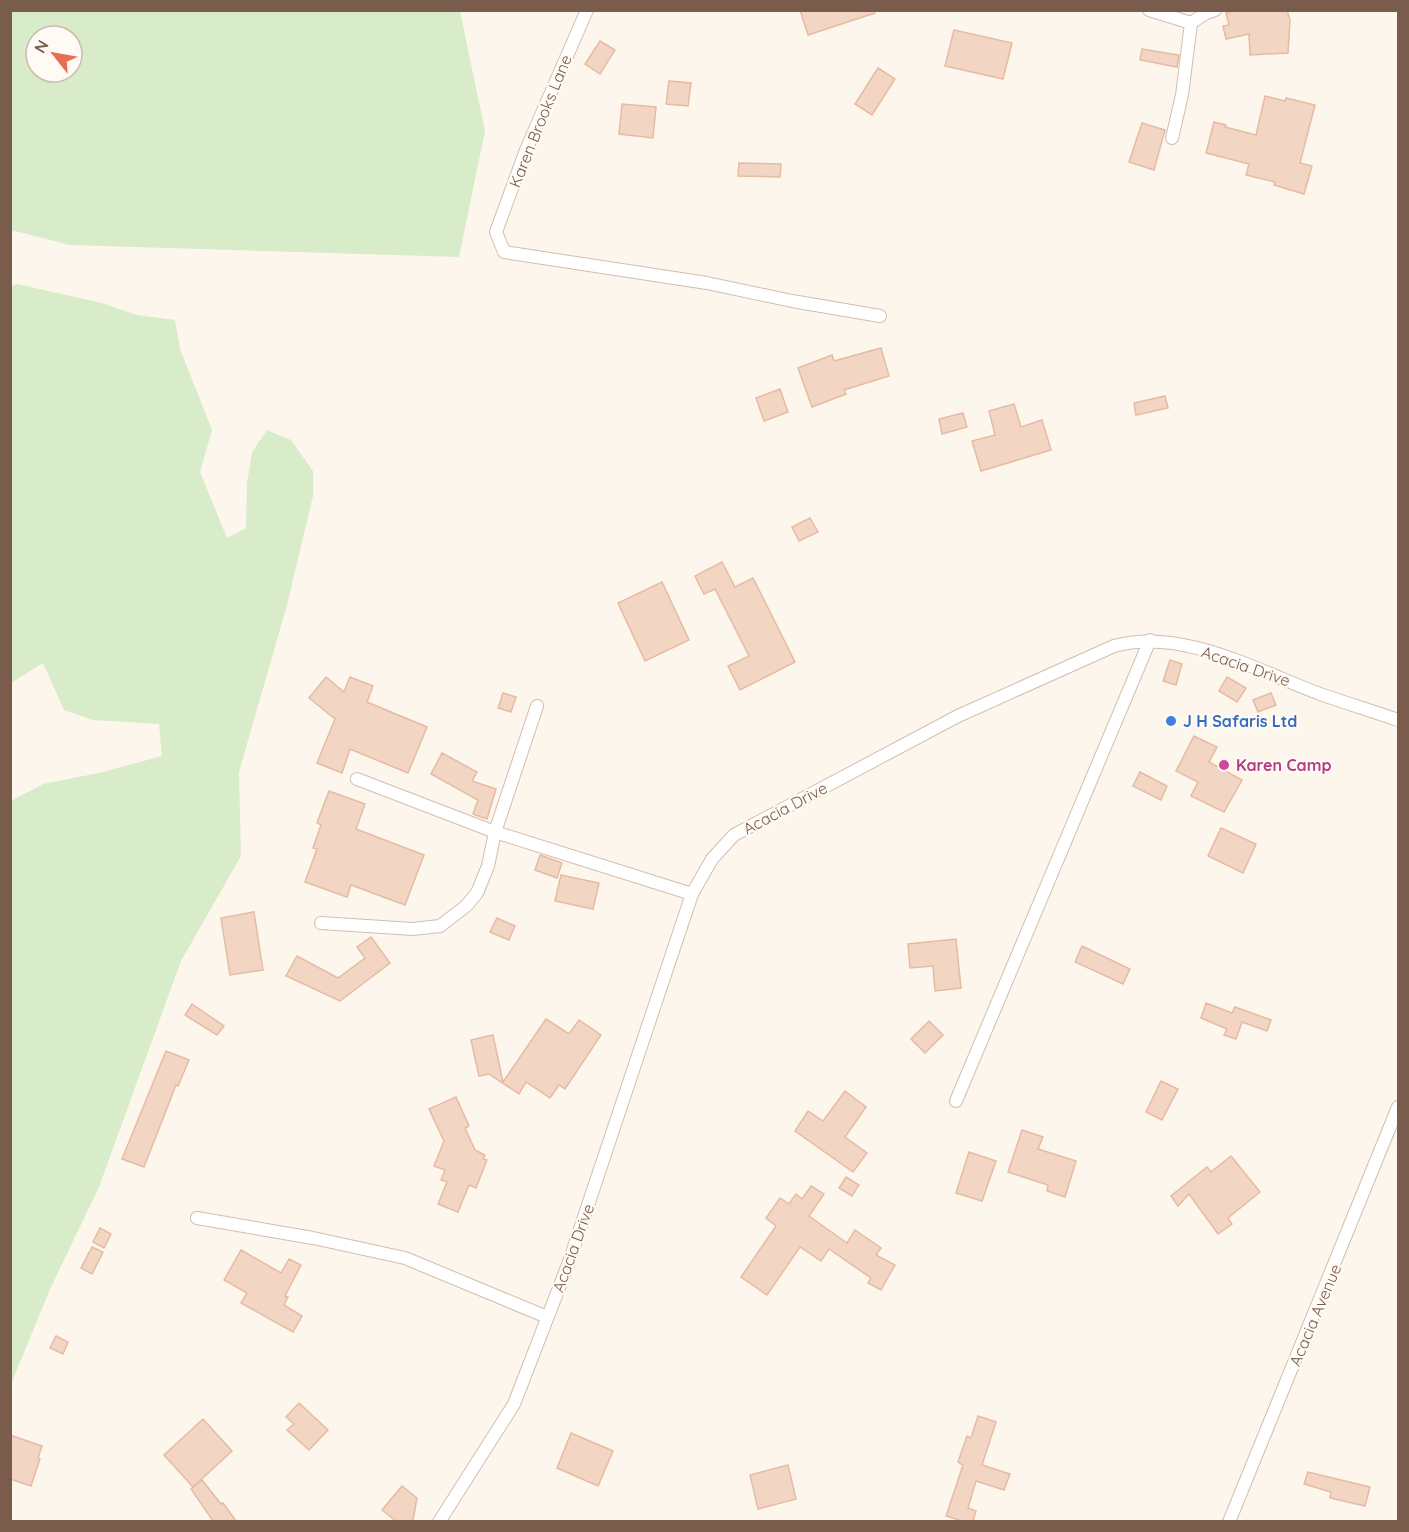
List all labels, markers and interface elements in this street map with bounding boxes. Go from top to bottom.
north arrow [24,24,84,84]
text: N [30,36,53,56]
street label: Karen Brooks Lane [504,52,576,190]
street label: Acacia Drive [1199,641,1293,691]
place label: J H Safaris Ltd [1183,711,1297,731]
marker: J H Safaris Ltd [1164,714,1178,728]
place label: Karen Camp [1236,755,1331,775]
marker: Karen Camp [1217,758,1231,772]
street label: Acacia Drive [739,777,831,839]
street label: Acacia Drive [548,1201,598,1295]
street label: Acacia Avenue [1285,1261,1345,1369]

